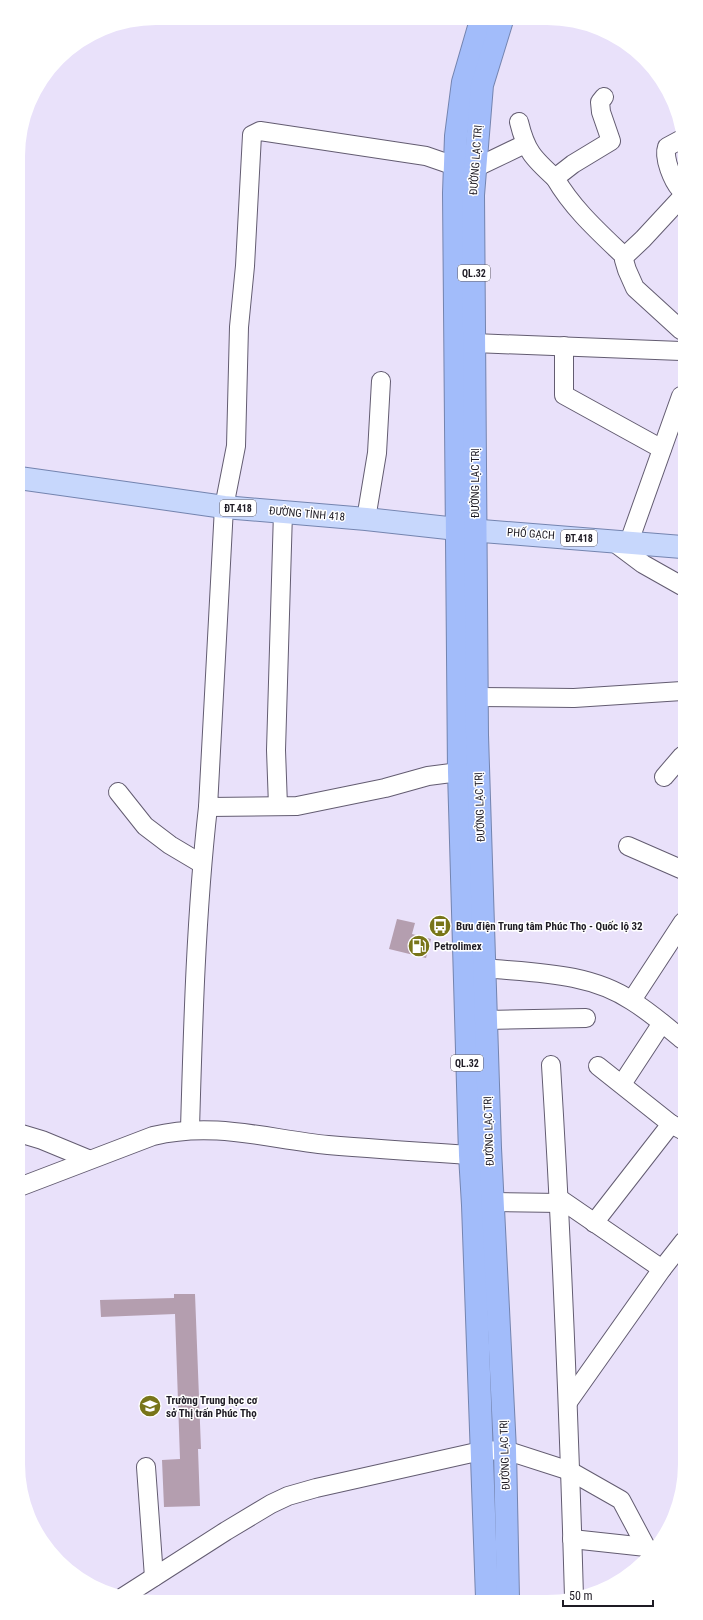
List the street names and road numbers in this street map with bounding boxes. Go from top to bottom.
street label: ĐƯỜNG LẠC TRỊ [467,125,485,195]
road number: QL.32 [458,265,490,281]
street label: ĐƯỜNG LẠC TRỊ [469,448,482,518]
road number: ĐT.418 [220,500,256,516]
street label: ĐƯỜNG TỈNH 418 [268,503,346,524]
street label: PHỐ GẠCH [507,524,555,542]
road number: ĐT.418 [561,530,597,546]
street label: ĐƯỜNG LẠC TRỊ [472,772,488,842]
road number: QL.32 [451,1055,483,1071]
street label: ĐƯỜNG LẠC TRỊ [481,1096,497,1166]
street label: ĐƯỜNG LẠC TRỊ [497,1420,513,1490]

